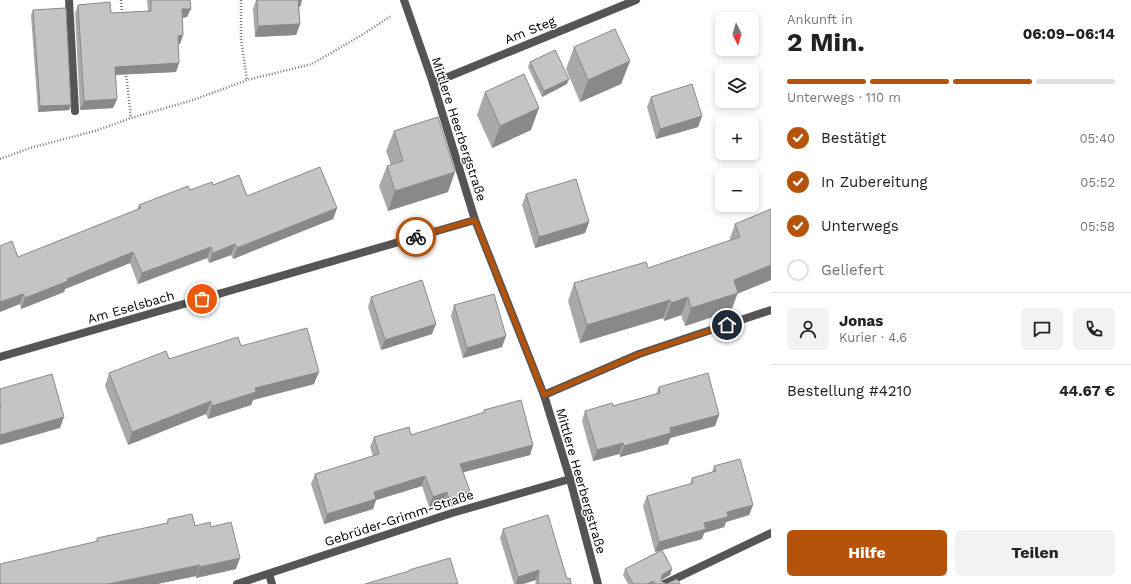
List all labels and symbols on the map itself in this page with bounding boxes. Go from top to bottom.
north arrow [715,12,759,56]
street label: Am Steg [502,13,558,47]
street label: Mittlere Heerbergstraße [429,55,489,203]
courier [396,217,436,257]
pin [185,282,219,316]
street label: Am Eselsbach [86,287,176,327]
pin [710,308,744,342]
street label: Mittlere Heerbergstraße [553,406,609,556]
street label: Gebrüder-Grimm-Straße [322,487,476,549]

